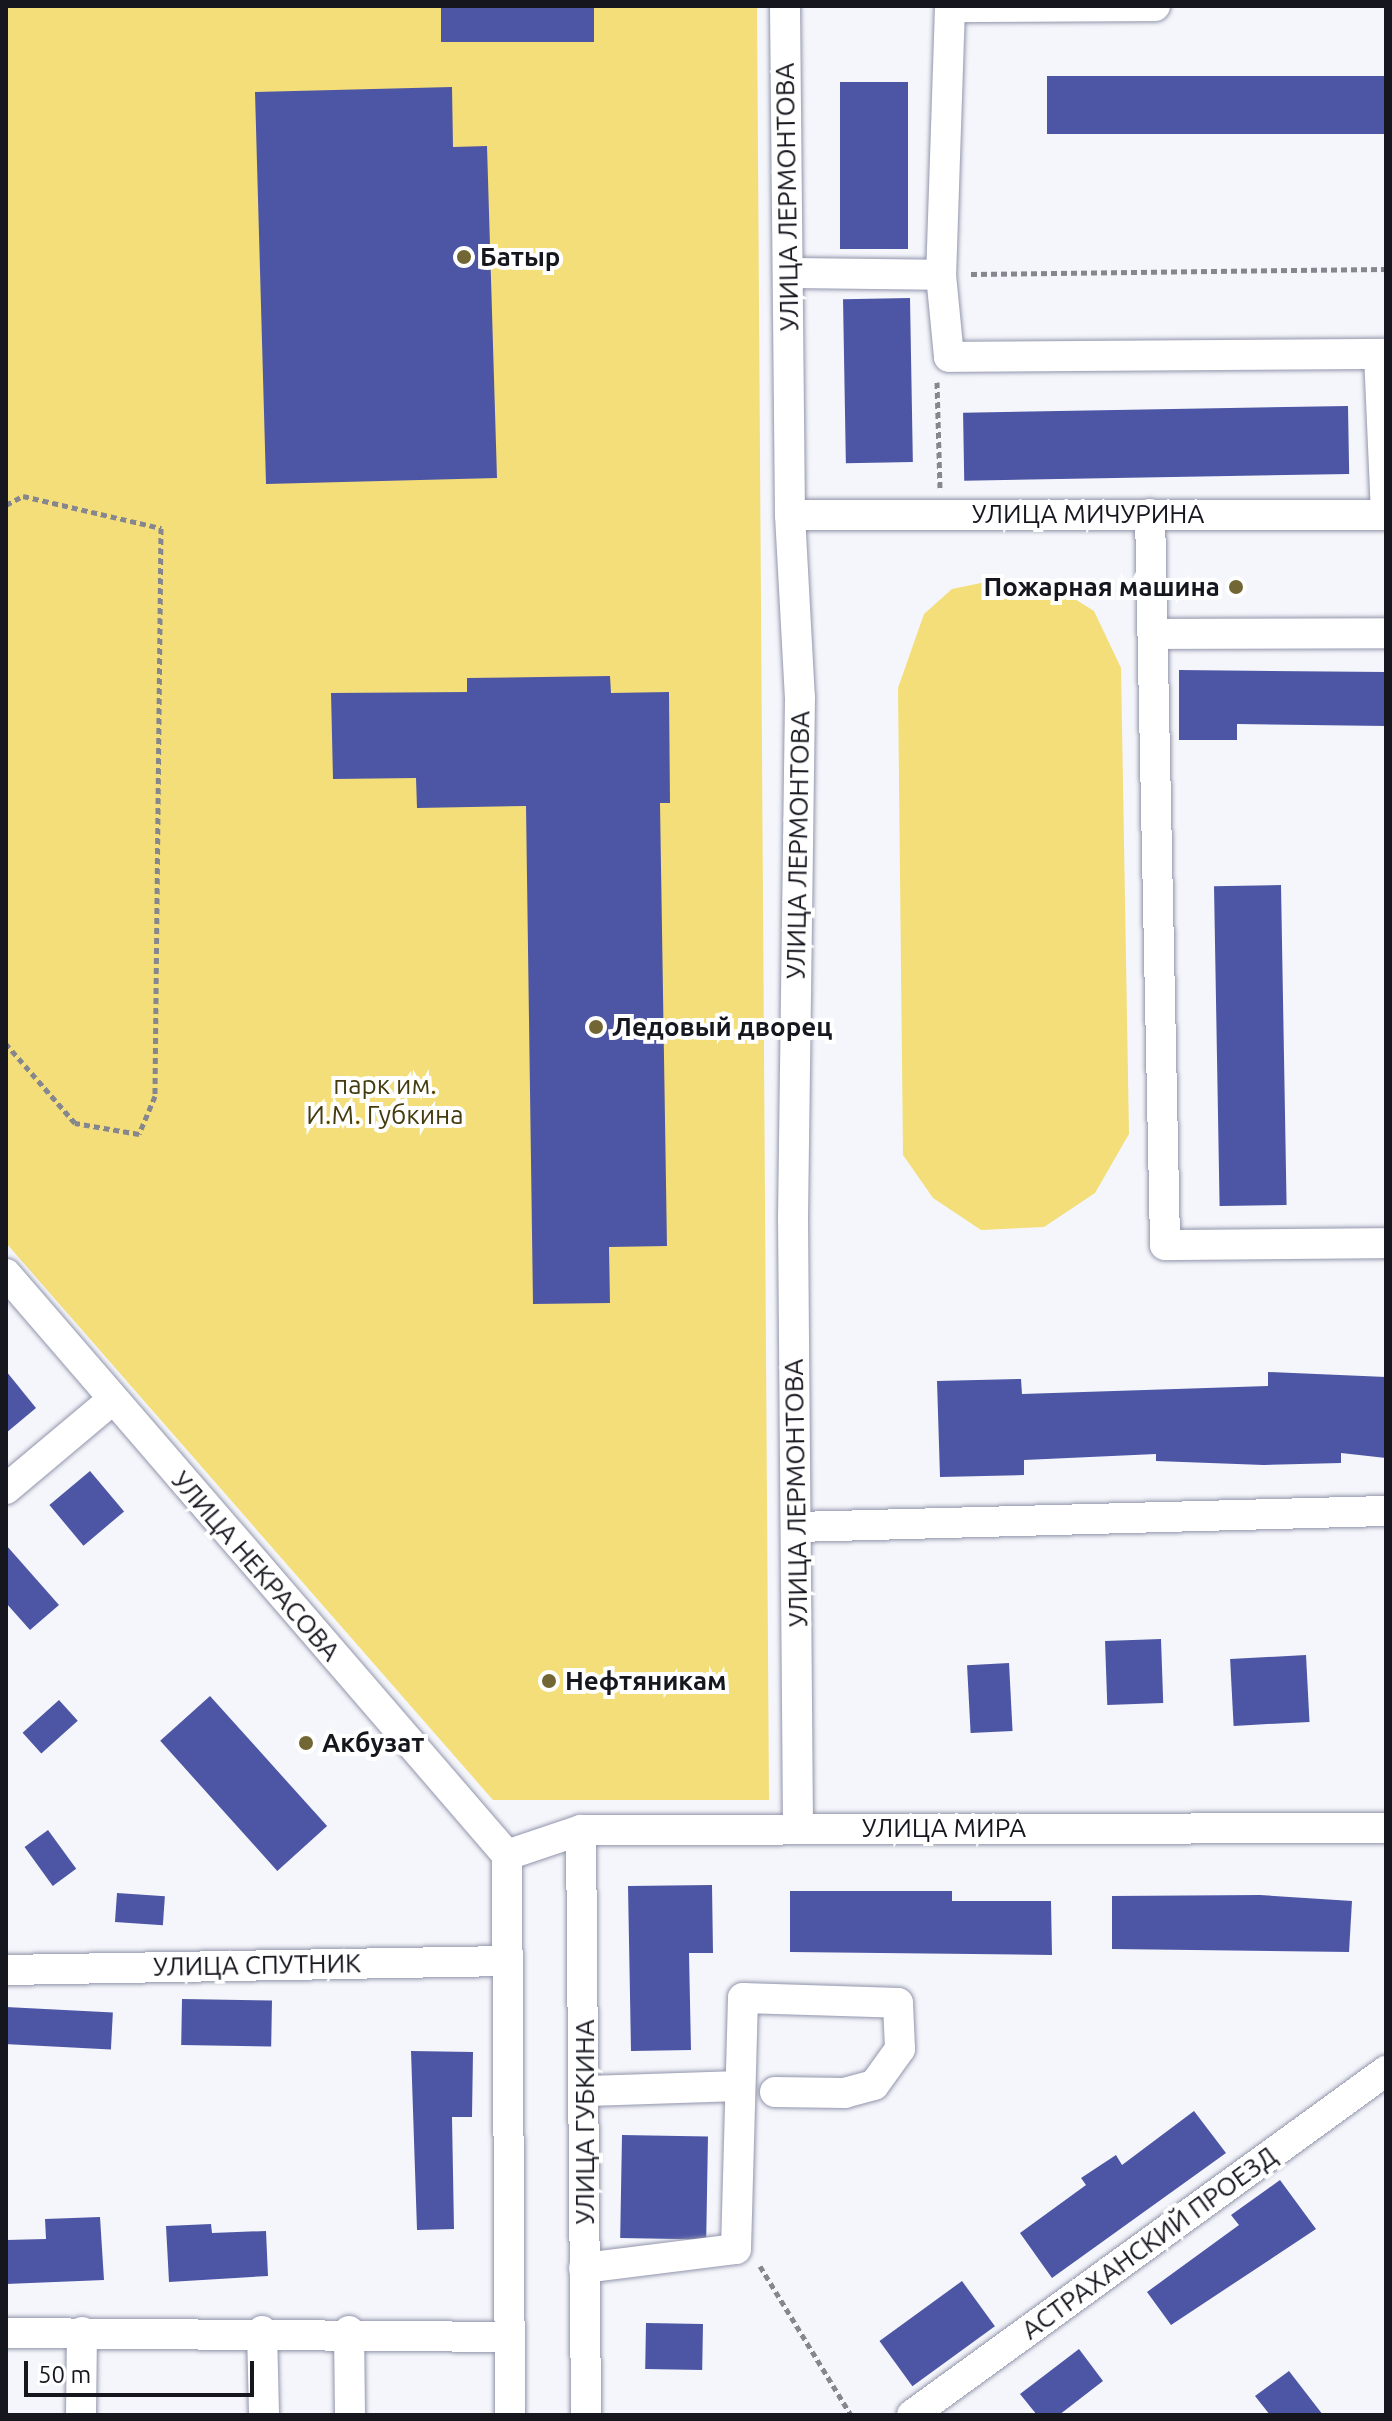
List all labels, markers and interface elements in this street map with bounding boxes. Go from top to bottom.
street label: УЛИЦА ЛЕРМОНТОВА [769,63,805,331]
place label: Батыр [480,241,560,273]
marker: Батыр [455,248,473,266]
street label: УЛИЦА МИЧУРИНА [972,498,1204,530]
place label: Пожарная машина [983,571,1220,603]
marker: Пожарная машина [1227,578,1245,596]
street label: УЛИЦА ЛЕРМОНТОВА [780,711,816,979]
place label: Ледовый дворец [612,1011,832,1043]
marker: Ледовый дворец [587,1018,605,1036]
park label: парк им. И.М. Губкина [306,1069,464,1130]
street label: УЛИЦА ЛЕРМОНТОВА [778,1359,814,1627]
street label: УЛИЦА НЕКРАСОВА [165,1465,347,1667]
place label: Нефтяникам [565,1665,727,1697]
marker: Нефтяникам [540,1672,558,1690]
place label: Акбузат [322,1727,424,1759]
marker: Акбузат [297,1734,315,1752]
street label: УЛИЦА МИРА [862,1812,1026,1844]
street label: УЛИЦА СПУТНИК [153,1948,361,1982]
street label: УЛИЦА ГУБКИНА [569,2019,601,2225]
street label: АСТРАХАНСКИЙ ПРОЕЗД [1016,2140,1282,2346]
scale bar [28,2345,258,2395]
text: 50 m [38,2361,91,2388]

